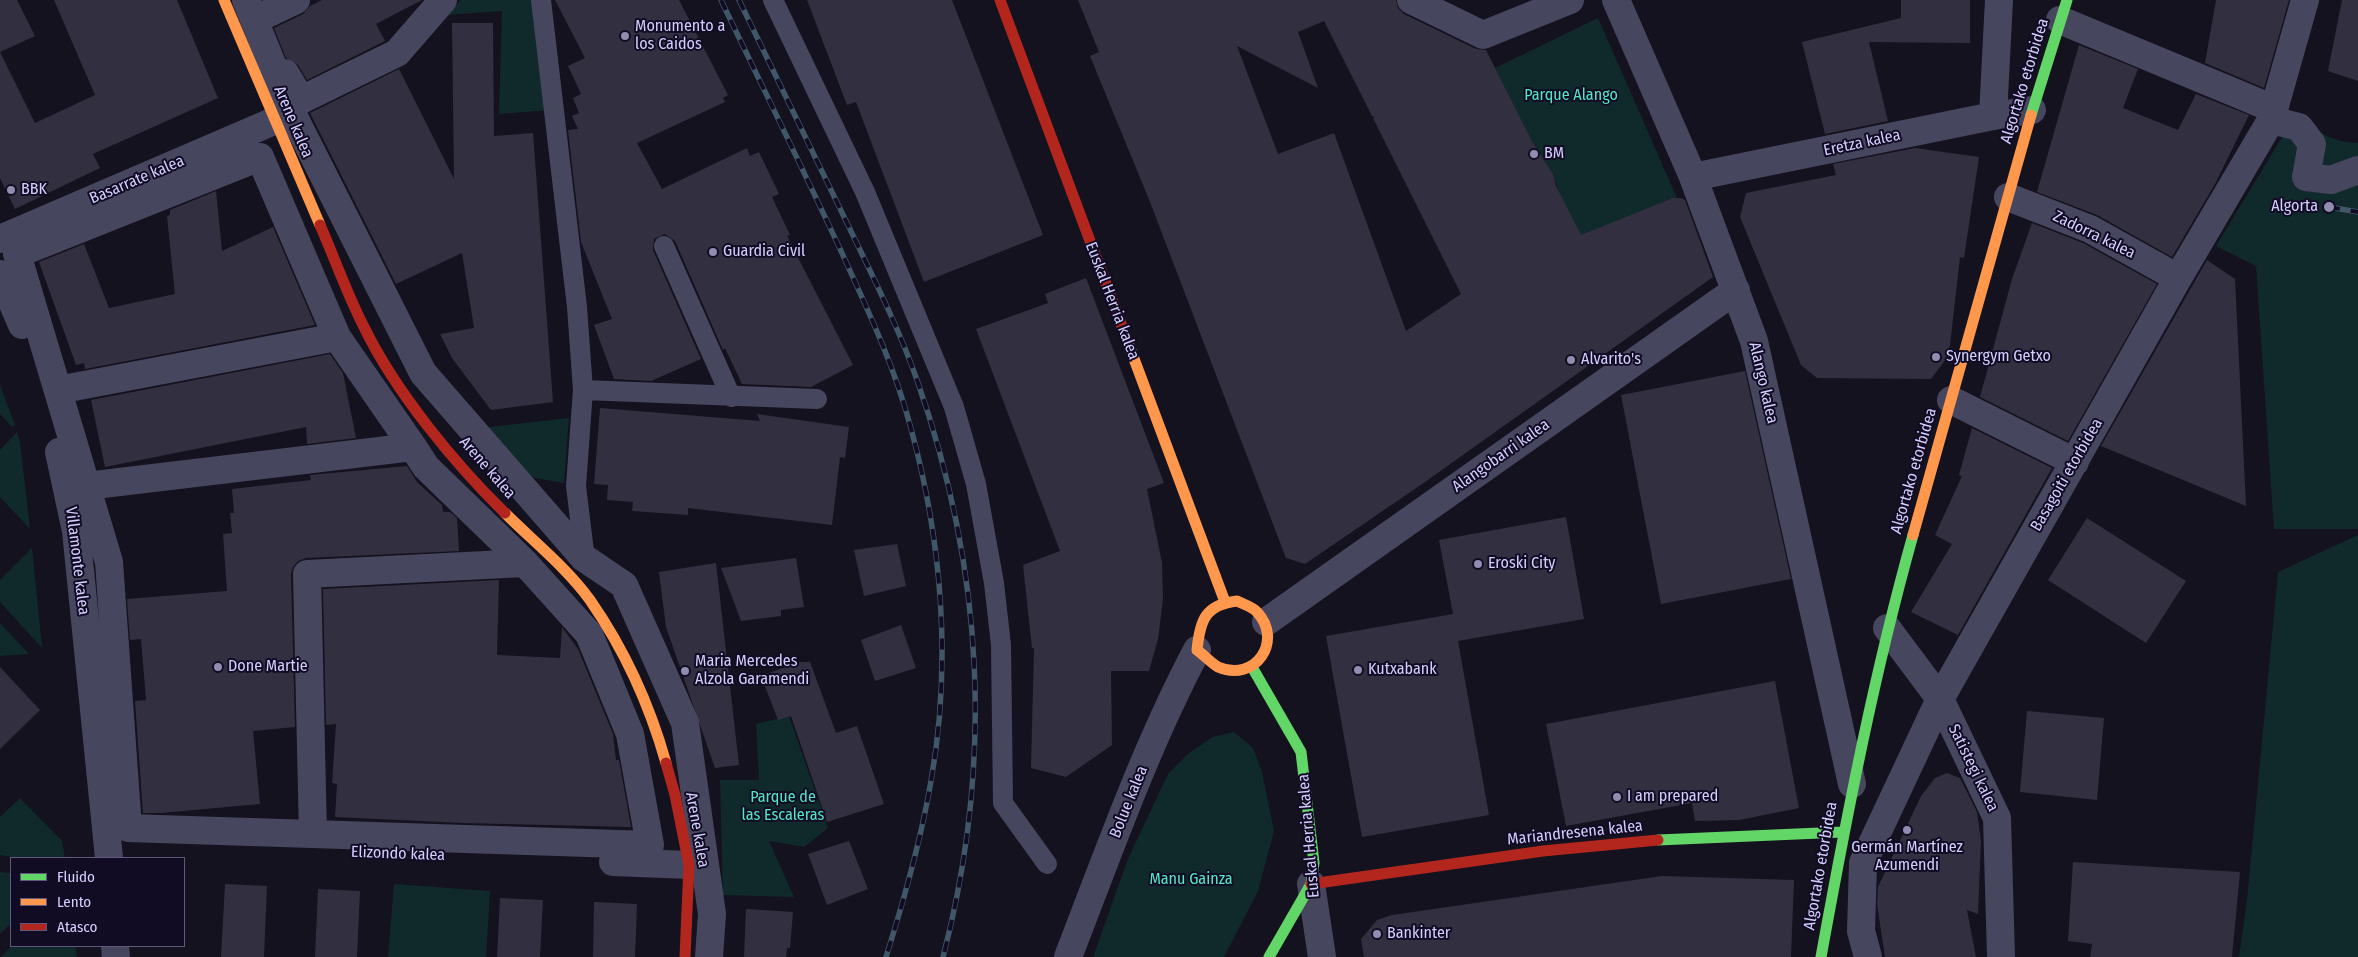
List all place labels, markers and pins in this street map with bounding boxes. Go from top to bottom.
place label: Monumento a los Caidos [635,17,725,55]
marker: Monumento a los Caidos [619,30,631,42]
place label: BM [1544,144,1564,164]
marker: BM [1528,148,1540,160]
place label: BBK [21,180,47,200]
marker: BBK [5,184,17,196]
place label: Algorta [2271,197,2318,217]
marker: Algorta [2322,200,2336,214]
place label: Guardia Civil [723,242,805,262]
marker: Guardia Civil [707,246,719,258]
place label: Synergym Getxo [1946,347,2051,367]
place label: Alvarito's [1581,350,1641,370]
marker: Synergym Getxo [1930,351,1942,363]
marker: Alvarito's [1565,354,1577,366]
place label: Eroski City [1488,554,1555,574]
marker: Eroski City [1472,558,1484,570]
place label: Maria Mercedes Alzola Garamendi [695,652,809,690]
place label: Done Martie [228,657,308,677]
place label: Kutxabank [1368,660,1437,680]
marker: Done Martie [212,661,224,673]
marker: Kutxabank [1352,664,1364,676]
marker: Maria Mercedes Alzola Garamendi [679,665,691,677]
place label: I am prepared [1627,787,1718,807]
marker: I am prepared [1611,791,1623,803]
marker: Germán Martínez Azumendi [1901,824,1913,836]
place label: Germán Martínez Azumendi [1851,838,1963,876]
place label: Bankinter [1387,924,1450,944]
marker: Bankinter [1371,928,1383,940]

